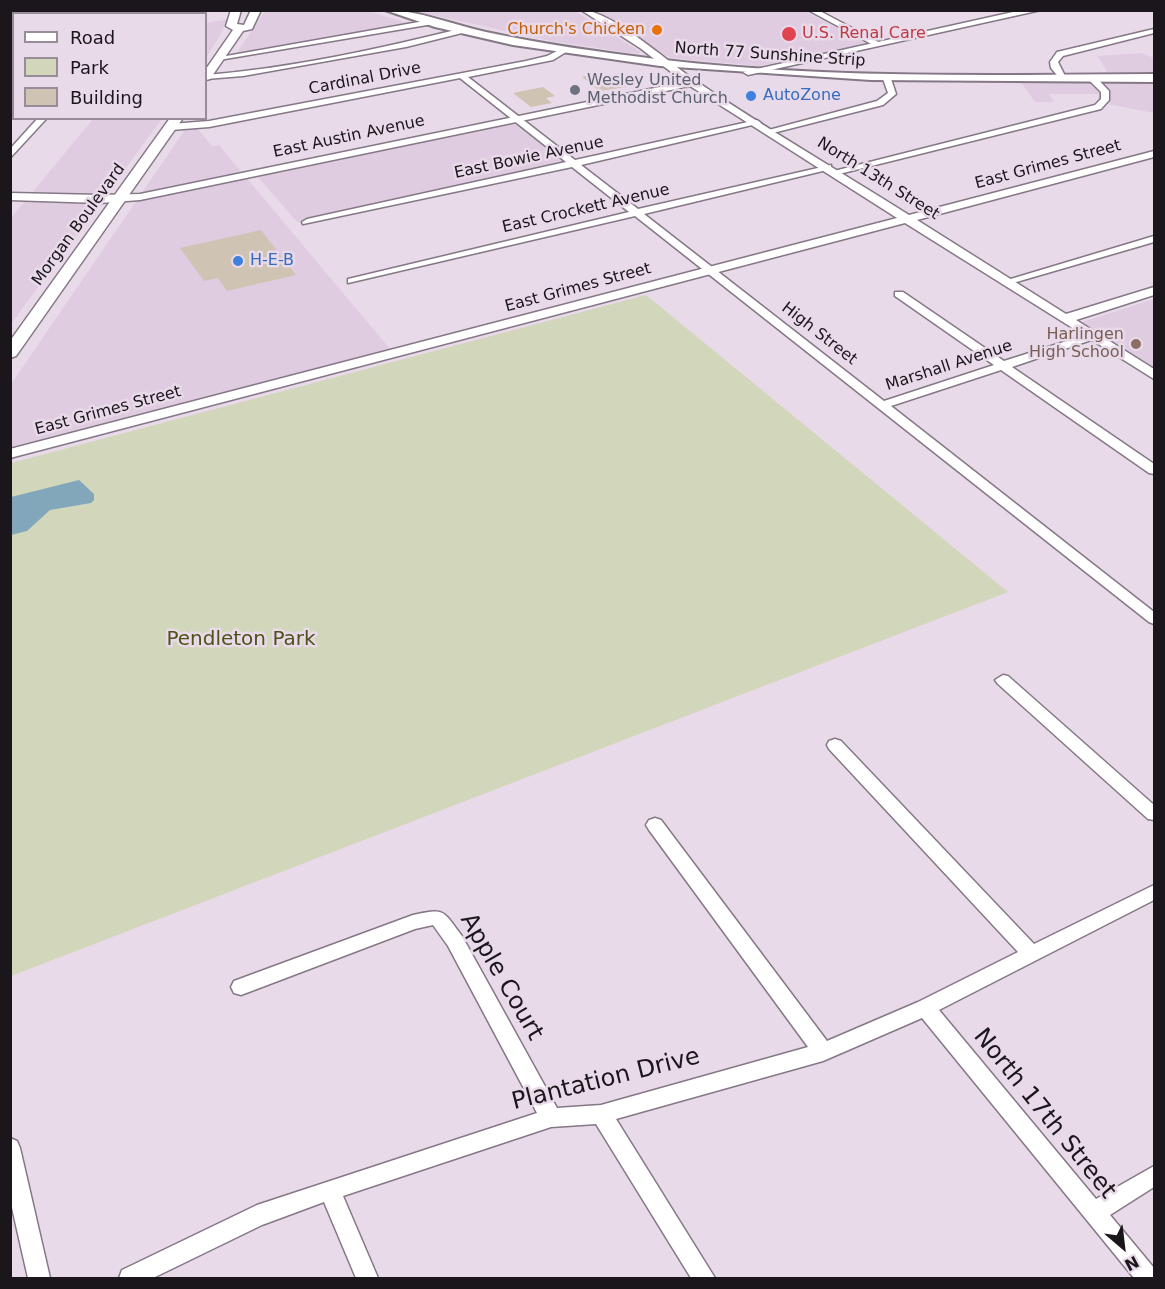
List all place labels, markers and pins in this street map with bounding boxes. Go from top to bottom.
place label: Church's Chicken [507,20,645,40]
marker: Church's Chicken [650,23,664,37]
place label: U.S. Renal Care [802,24,926,44]
marker: U.S. Renal Care [780,25,798,43]
place label: Wesley United Methodist Church [587,71,728,109]
marker: Wesley United Methodist Church [568,83,582,97]
place label: AutoZone [763,86,841,106]
marker: AutoZone [744,89,758,103]
place label: H-E-B [250,251,294,271]
marker: H-E-B [231,254,245,268]
place label: Harlingen High School [1029,325,1124,363]
marker: Harlingen High School [1129,337,1143,351]

